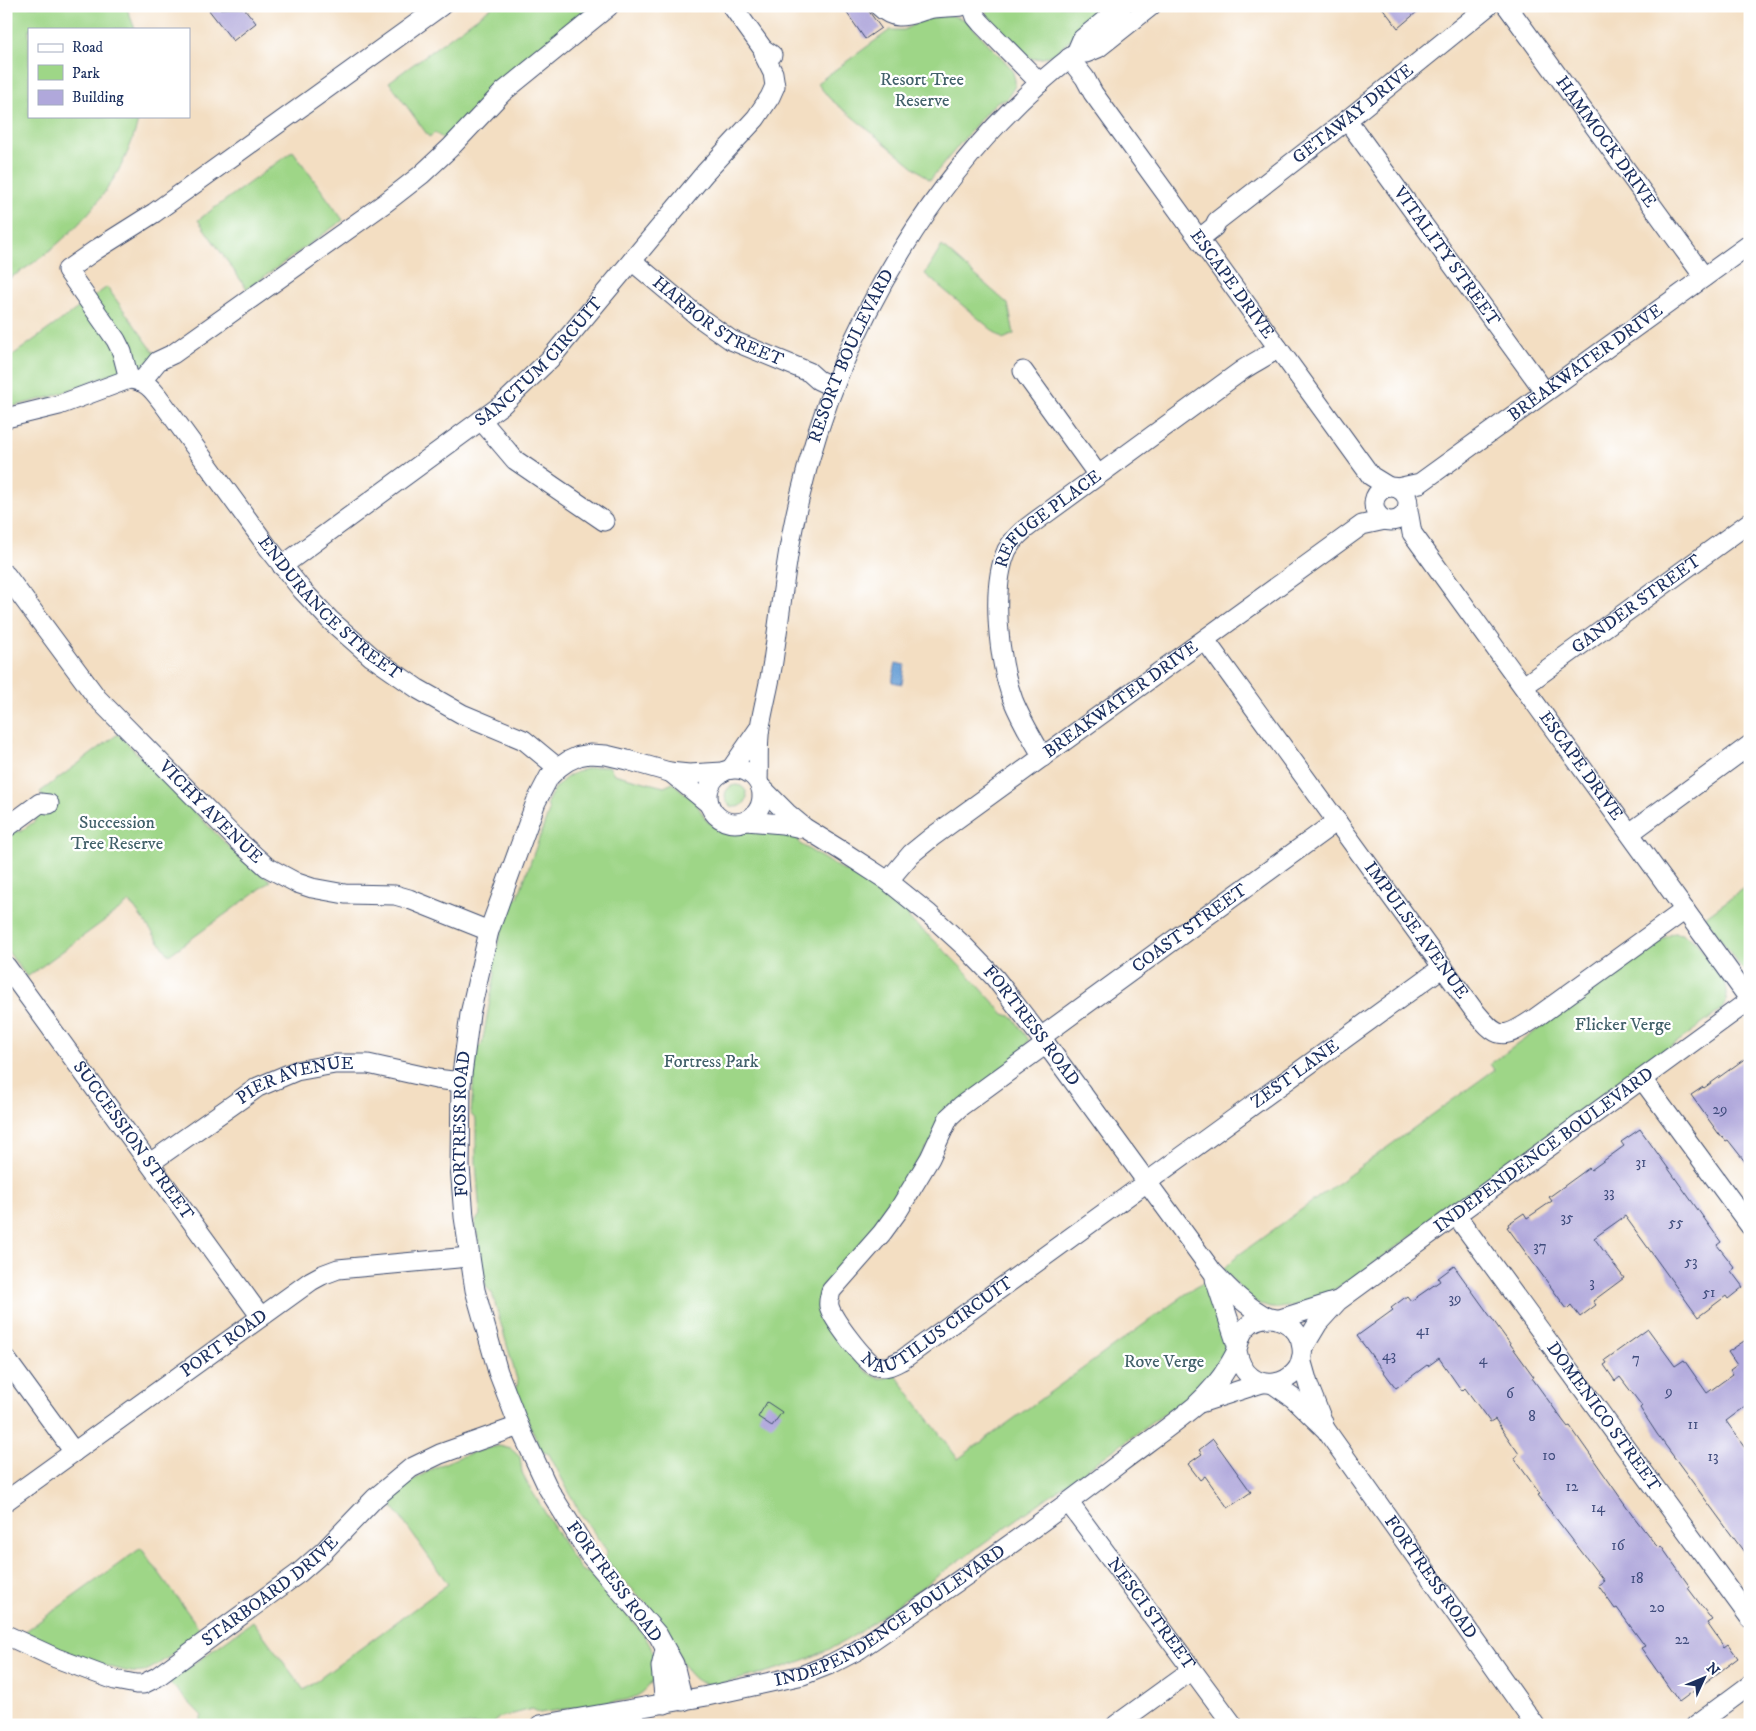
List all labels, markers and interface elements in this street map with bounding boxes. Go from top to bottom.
legend [28,28,190,118]
text: Road [72,38,104,57]
street label: GETAWAY DRIVE [1288,59,1418,169]
text: Park [72,64,101,83]
park label: Resort Tree Reserve [880,69,964,112]
street label: HAMMOCK DRIVE [1551,72,1661,212]
text: Building [72,88,124,107]
street label: VITALITY STREET [1388,182,1505,331]
street label: ESCAPE DRIVE [1185,225,1279,343]
street label: RESORT BOULEVARD [804,265,899,446]
street label: HARBOR STREET [648,272,787,371]
street label: SANCTUM CIRCUIT [471,293,608,432]
street label: BREAKWATER DRIVE [1504,299,1668,427]
street label: REFUGE PLACE [991,465,1106,570]
street label: ENDURANCE STREET [253,532,406,685]
street label: GANDER STREET [1567,550,1706,659]
street label: BREAKWATER DRIVE [1039,636,1203,763]
street label: ESCAPE DRIVE [1534,707,1628,825]
street label: VICHY AVENUE [153,755,267,869]
park label: Succession Tree Reserve [71,812,163,855]
street label: IMPULSE AVENUE [1359,858,1473,1003]
street label: COAST STREET [1128,879,1252,978]
street label: FORTRESS ROAD [978,961,1084,1091]
park label: Flicker Verge [1575,1014,1671,1036]
street label: ZEST LANE [1247,1035,1344,1114]
street label: FORTRESS ROAD [449,1050,476,1198]
park label: Fortress Park [663,1051,759,1073]
street label: PIER AVENUE [232,1052,354,1110]
street label: SUCCESSION STREET [68,1057,198,1225]
street label: INDEPENDENCE BOULEVARD [1430,1063,1658,1238]
house number: 29 [1713,1100,1727,1119]
house number: 31 [1635,1153,1647,1172]
house number: 33 [1603,1183,1615,1202]
house number: 35 [1560,1208,1574,1227]
house number: 55 [1669,1213,1684,1232]
house number: 37 [1533,1237,1547,1256]
house number: 53 [1684,1252,1698,1271]
street label: NAUTILUS CIRCUIT [856,1272,1018,1378]
house number: 3 [1589,1273,1595,1292]
house number: 51 [1703,1283,1715,1302]
house number: 39 [1448,1289,1462,1308]
street label: PORT ROAD [176,1305,272,1382]
house number: 41 [1416,1321,1430,1340]
street label: DOMENICO STREET [1541,1338,1666,1496]
house number: 43 [1382,1346,1396,1365]
house number: 7 [1632,1349,1640,1368]
house number: 4 [1479,1350,1488,1369]
park label: Rove Verge [1124,1351,1204,1373]
house number: 9 [1664,1382,1673,1401]
house number: 6 [1506,1384,1515,1403]
house number: 8 [1528,1407,1536,1426]
house number: 11 [1687,1415,1699,1434]
house number: 10 [1542,1446,1556,1465]
house number: 13 [1707,1447,1719,1466]
house number: 12 [1566,1477,1579,1496]
house number: 14 [1591,1498,1605,1517]
street label: FORTRESS ROAD [1379,1511,1482,1643]
street label: FORTRESS ROAD [561,1517,667,1647]
street label: STARBOARD DRIVE [197,1531,343,1651]
house number: 16 [1611,1536,1626,1555]
street label: INDEPENDENCE BOULEVARD [772,1540,1010,1692]
street label: NESCI STREET [1102,1553,1200,1675]
house number: 18 [1630,1569,1644,1588]
house number: 20 [1649,1598,1665,1617]
house number: 22 [1675,1630,1690,1649]
north arrow [1678,1654,1728,1704]
text: N [1702,1659,1723,1680]

